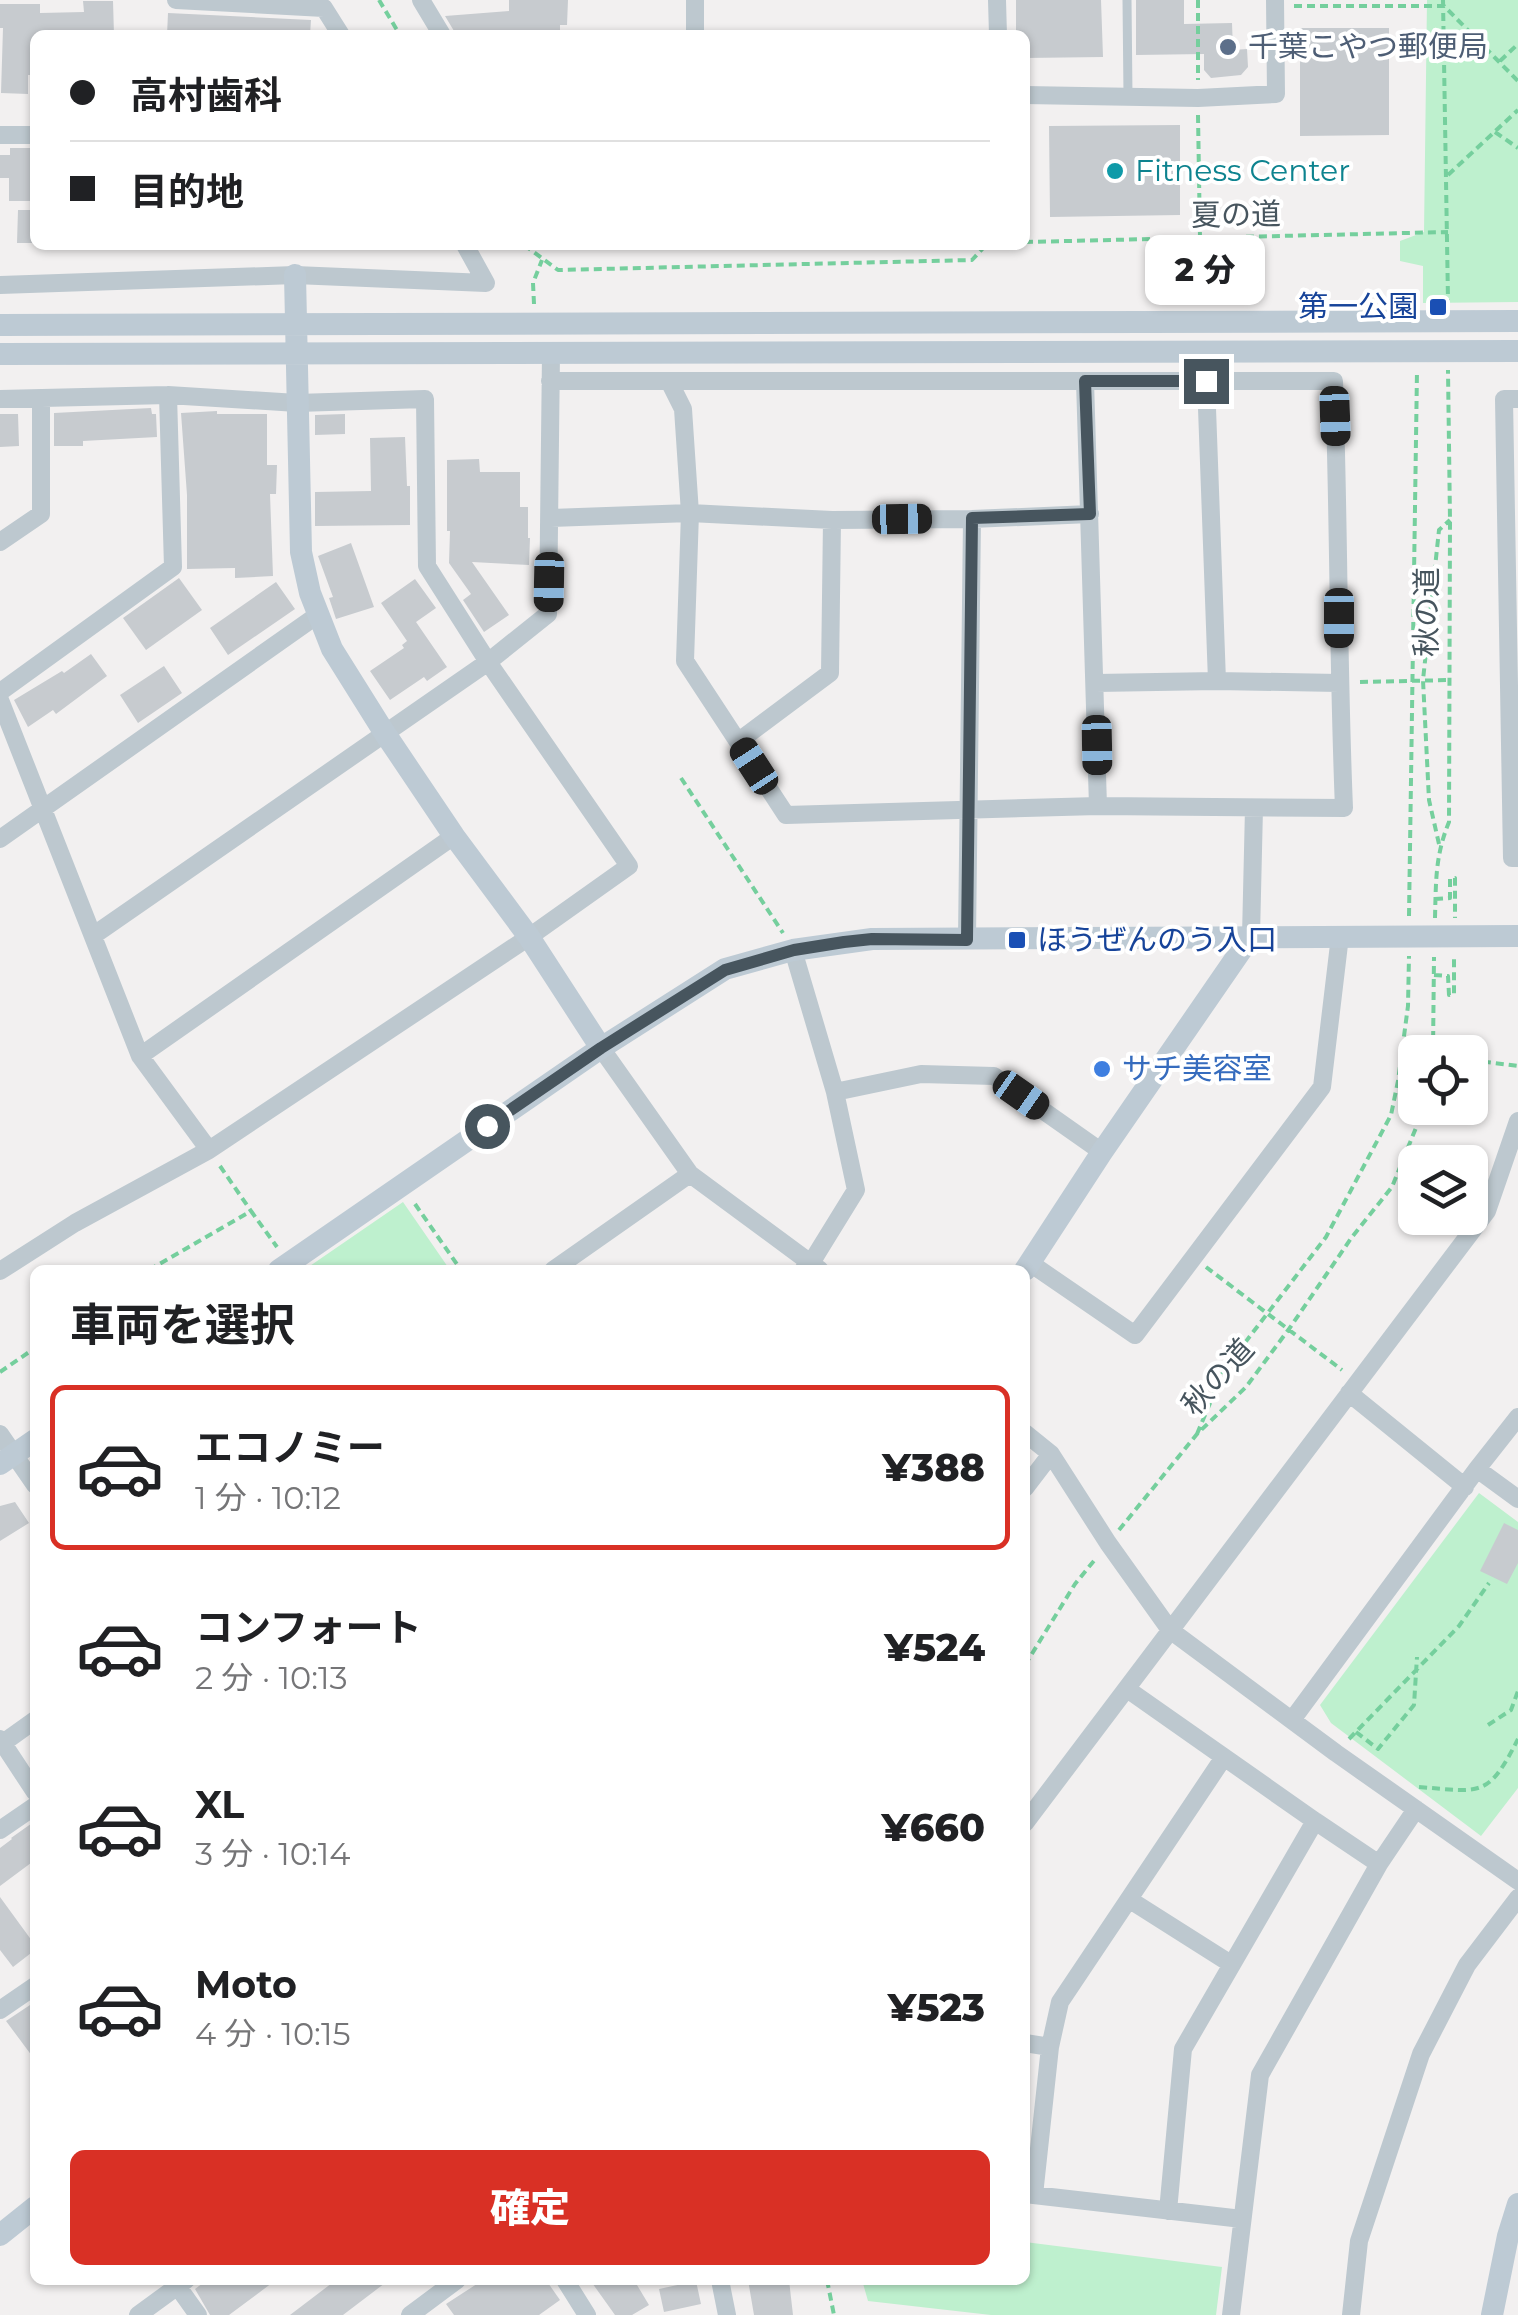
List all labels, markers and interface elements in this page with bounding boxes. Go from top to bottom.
place label: 千葉こやつ郵便局 [1248,28,1488,65]
marker: 千葉こやつ郵便局 [1217,36,1239,58]
text: 高村歯科 [130,72,282,119]
place label: Fitness Center [1135,152,1350,189]
marker: Fitness Center [1104,160,1126,182]
text: 目的地 [130,168,244,215]
street label: 夏の道 [1191,195,1281,234]
callout: 2 分 [1146,236,1266,306]
text: 2 分 [1175,250,1235,289]
place label: 第一公園 [1298,288,1418,325]
marker: 第一公園 [1427,296,1449,318]
route end [1184,359,1229,404]
car [1319,385,1351,447]
car [872,503,932,535]
car [533,552,565,612]
street label: 秋の道 [1408,567,1445,657]
car [1324,588,1354,648]
car [1081,715,1113,775]
car [725,733,783,799]
place label: ほうぜんのう入口 [1037,921,1277,958]
marker: ほうぜんのう入口 [1006,929,1028,951]
map controls [1398,1035,1488,1235]
button: locate [1398,1035,1488,1125]
place label: サチ美容室 [1122,1050,1272,1087]
marker: サチ美容室 [1091,1058,1113,1080]
car [988,1066,1054,1124]
route start [465,1104,510,1149]
button: layers [1398,1145,1488,1235]
text: 車両を選択 [70,1297,295,1352]
street label: 秋の道 [1174,1331,1261,1422]
icon: car [75,1423,165,1513]
text: エコノミー [195,1424,385,1471]
text: ¥388 [882,1444,985,1491]
text: 1 分 · 10:12 [195,1478,341,1517]
icon: car [75,1603,165,1693]
text: コンフォート [195,1604,422,1651]
text: ¥524 [884,1624,985,1671]
text: 2 分 · 10:13 [195,1658,348,1697]
text: XL [195,1781,244,1828]
icon: car [75,1783,165,1873]
text: ¥660 [882,1804,985,1851]
text: 3 分 · 10:14 [195,1834,351,1873]
text: Moto [195,1961,297,2008]
icon: car [75,1963,165,2053]
text: ¥523 [888,1984,985,2031]
text: 4 分 · 10:15 [195,2014,351,2053]
button: 確定 [70,2150,990,2265]

